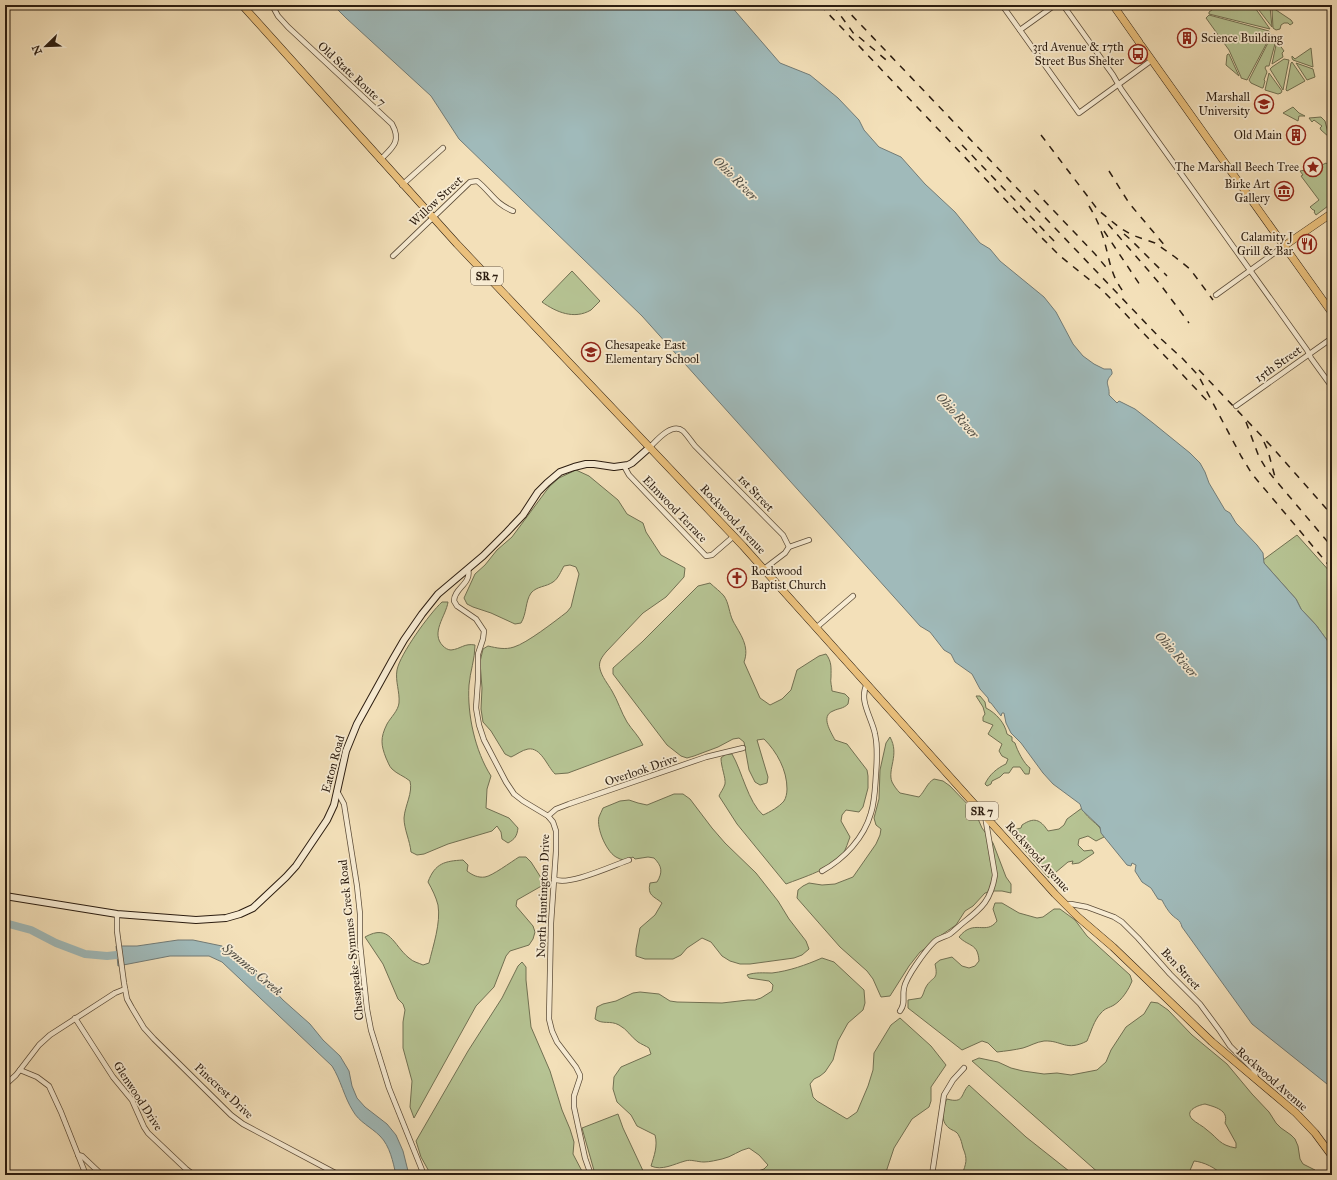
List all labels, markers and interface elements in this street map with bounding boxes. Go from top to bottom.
north arrow [26,26,66,66]
building icon: Science Building [1176,27,1198,49]
place label: Science Building [1201,31,1283,46]
street label: Old State Route 7 [315,39,389,109]
place label: 3rd Avenue & 17th Street Bus Shelter [1033,40,1124,68]
text: N [29,42,45,57]
bus stop icon: 3rd Avenue & 17th Street Bus Shelter [1127,43,1149,65]
place label: Marshall University [1199,90,1251,118]
school or university icon: Marshall University [1253,93,1275,115]
building icon: Old Main [1285,124,1307,146]
place label: Old Main [1234,128,1282,142]
water label: Ohio River [710,153,761,205]
place icon: The Marshall Beech Tree [1302,156,1324,178]
place label: The Marshall Beech Tree [1175,160,1299,174]
street label: Willow Street [407,172,466,229]
place label: Birke Art Gallery [1225,177,1271,205]
museum icon: Birke Art Gallery [1273,180,1295,202]
place label: Calamity J Grill & Bar [1237,230,1293,258]
restaurant icon: Calamity J Grill & Bar [1296,233,1318,255]
road number: SR 7 [471,267,503,285]
place label: Chesapeake East Elementary School [605,338,700,366]
school or university icon: Chesapeake East Elementary School [580,341,602,363]
street label: 15th Street [1252,342,1305,385]
water label: Ohio River [932,389,982,442]
street label: 1st Street [735,472,777,515]
street label: Elmwood Terrace [640,473,710,545]
street label: Rockwood Avenue [697,481,769,557]
place label: Rockwood Baptist Church [751,564,826,592]
church icon: Rockwood Baptist Church [726,567,748,589]
water label: Ohio River [1151,628,1201,681]
street label: Eaton Road [319,734,347,794]
street label: Overlook Drive [603,751,679,789]
road number: SR 7 [966,802,998,820]
street label: Rockwood Avenue [1003,819,1073,895]
street label: North Huntington Drive [534,834,553,958]
street label: Chesapeake-Symmes Creek Road [336,859,366,1021]
water label: Symmes Creek [218,939,286,1000]
street label: Ben Street [1158,945,1204,993]
street label: Rockwood Avenue [1234,1044,1310,1114]
street label: Glenwood Drive [110,1059,166,1133]
street label: Pinecrest Drive [192,1060,256,1122]

